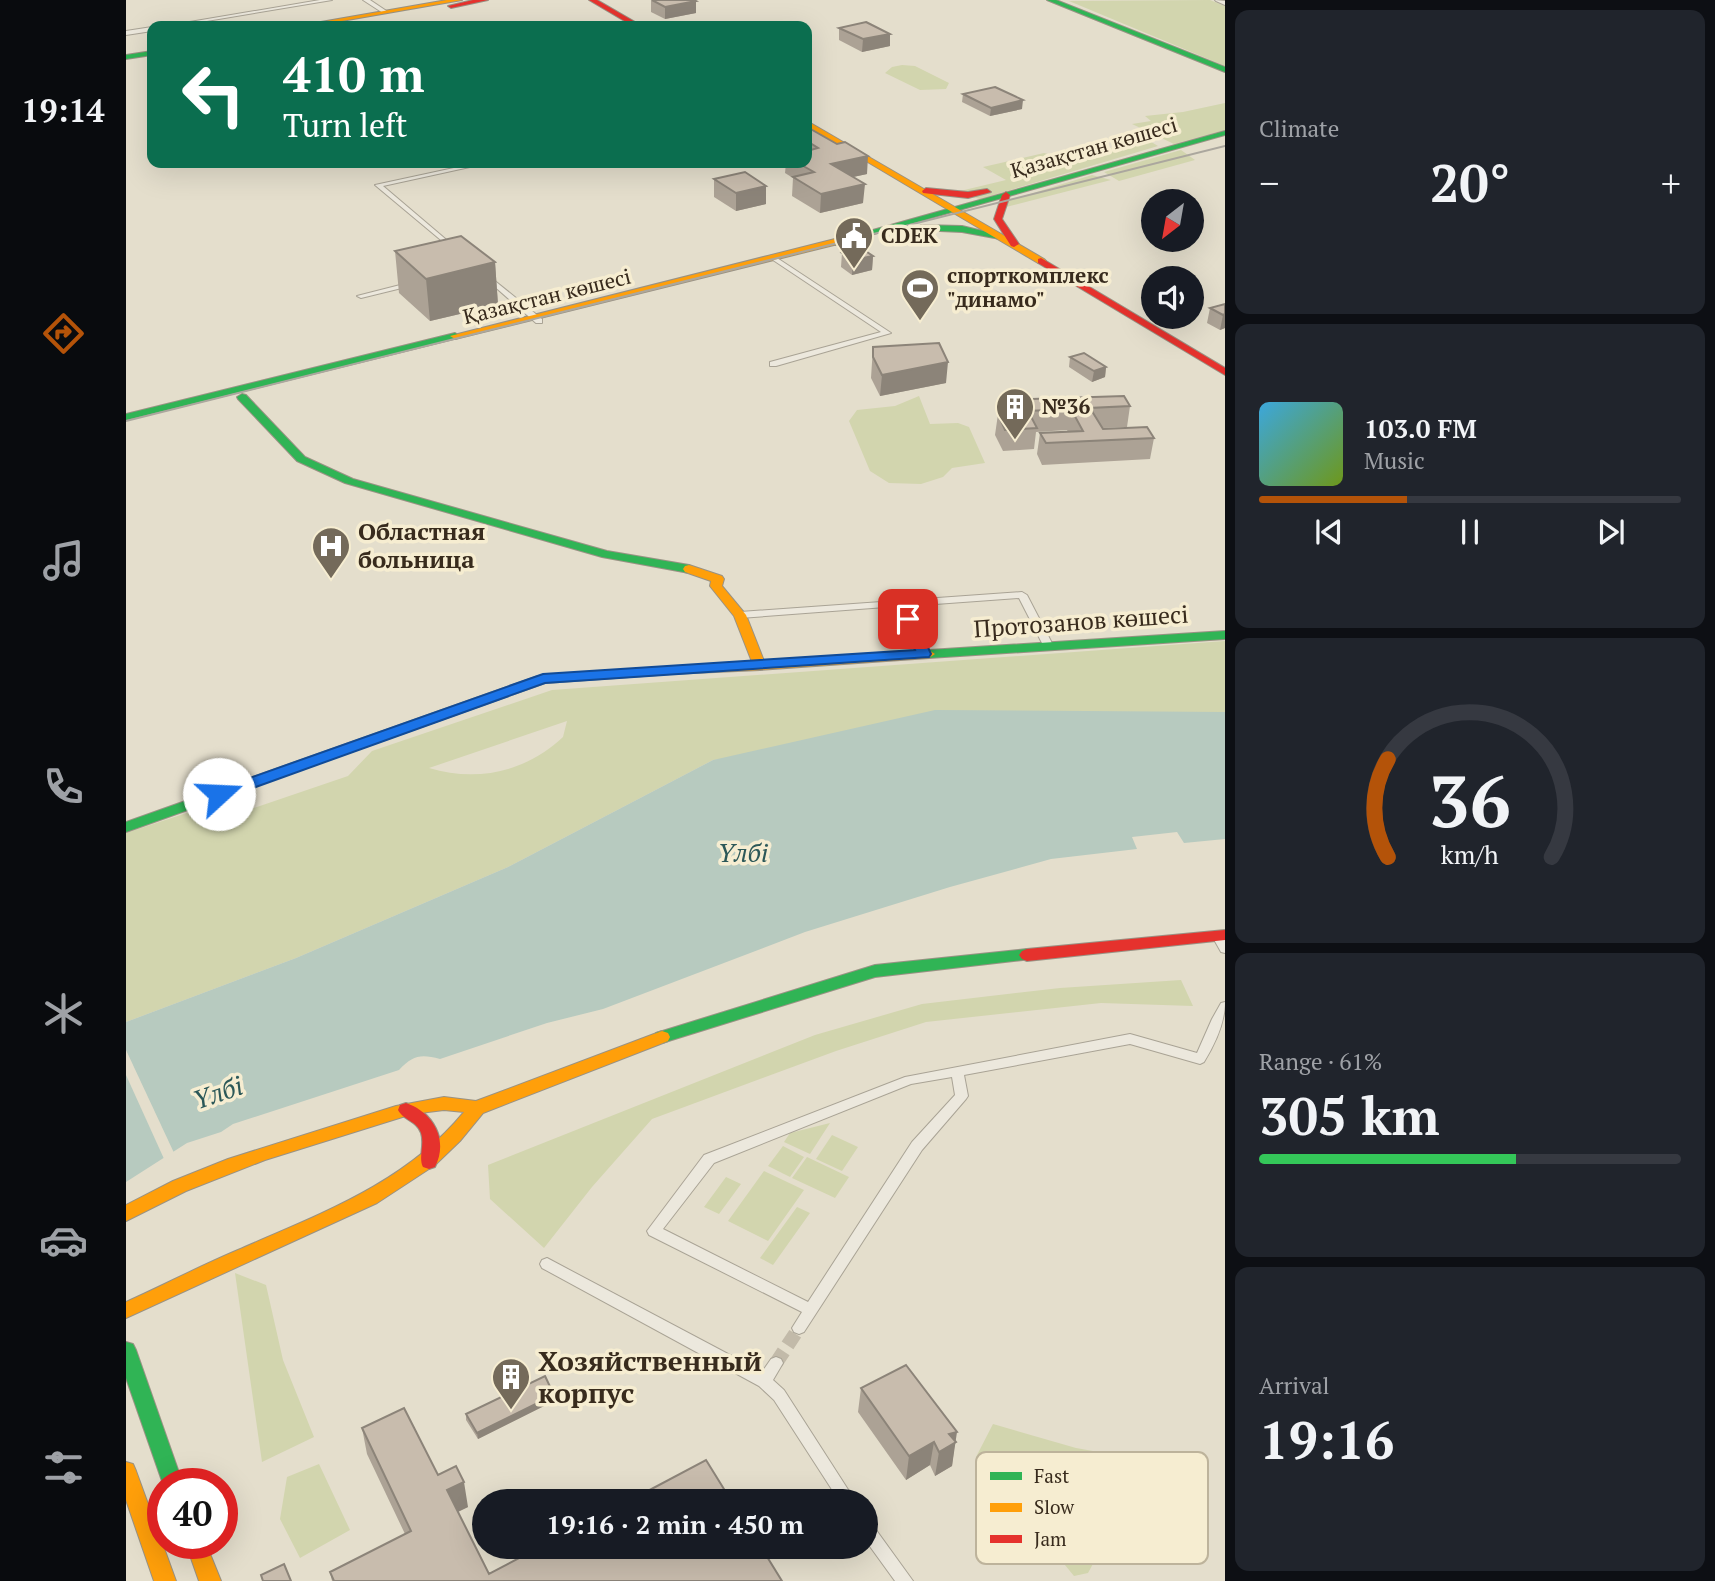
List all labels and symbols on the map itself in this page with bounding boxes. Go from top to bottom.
street label: Қазақстан көшесі [1007,110,1180,184]
north arrow [1141,189,1204,252]
public building icon: CDEK [833,215,875,270]
place label: CDEK [881,221,938,249]
place label: спорткомплекс "динамо" [947,261,1109,313]
street label: Қазақстан көшесі [460,262,634,330]
sports icon: спорткомплекс "динамо" [899,267,941,322]
building icon: №36 [994,386,1036,441]
place label: №36 [1042,392,1090,420]
place label: Областная больница [358,515,485,575]
hospital icon: Областная больница [310,525,352,580]
pin [878,589,938,649]
street label: Протозанов көшесі [972,598,1189,644]
position arrow [182,757,256,831]
water label: Үлбі [718,835,768,869]
water label: Үлбі [188,1068,247,1116]
place label: Хозяйственный корпус [538,1342,762,1411]
building icon: Хозяйственный корпус [490,1356,532,1411]
legend [976,1452,1208,1564]
text: Fast [1034,1463,1069,1488]
speed limit sign: 40 [147,1468,238,1559]
text: Slow [1034,1494,1075,1519]
text: Jam [1034,1526,1067,1551]

